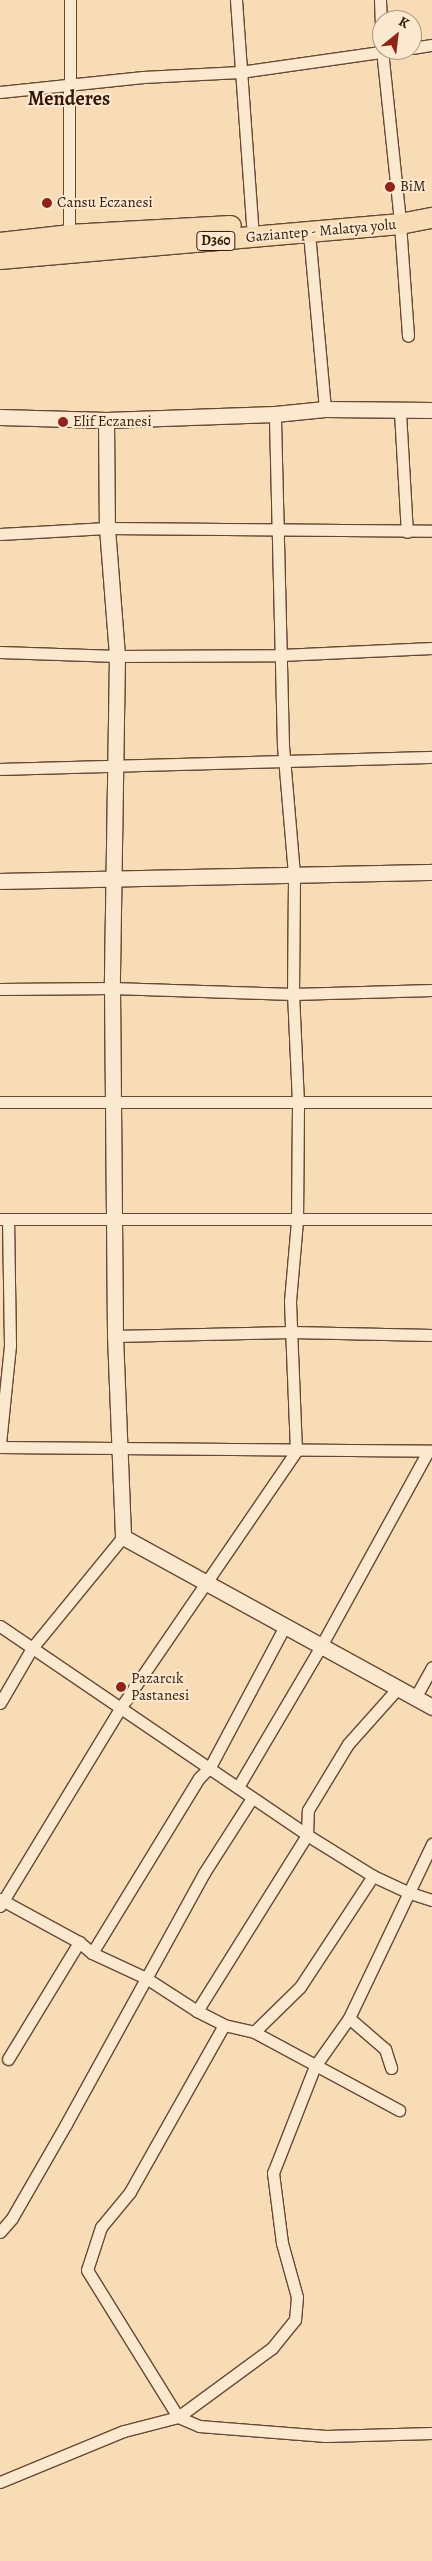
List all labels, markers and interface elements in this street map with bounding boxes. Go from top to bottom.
north arrow [372,10,422,60]
text: K [395,12,413,33]
district label: Menderes [28,86,110,110]
place label: BiM [400,178,426,196]
marker: BiM [384,181,396,193]
place label: Cansu Eczanesi [57,194,153,212]
marker: Cansu Eczanesi [41,197,53,209]
street label: Gaziantep - Malatya yolu [245,215,397,247]
road number: D360 [196,230,236,252]
place label: Elif Eczanesi [73,413,152,431]
marker: Elif Eczanesi [57,416,69,428]
place label: Pazarcık Pastanesi [131,1669,189,1704]
marker: Pazarcık Pastanesi [115,1681,127,1693]

